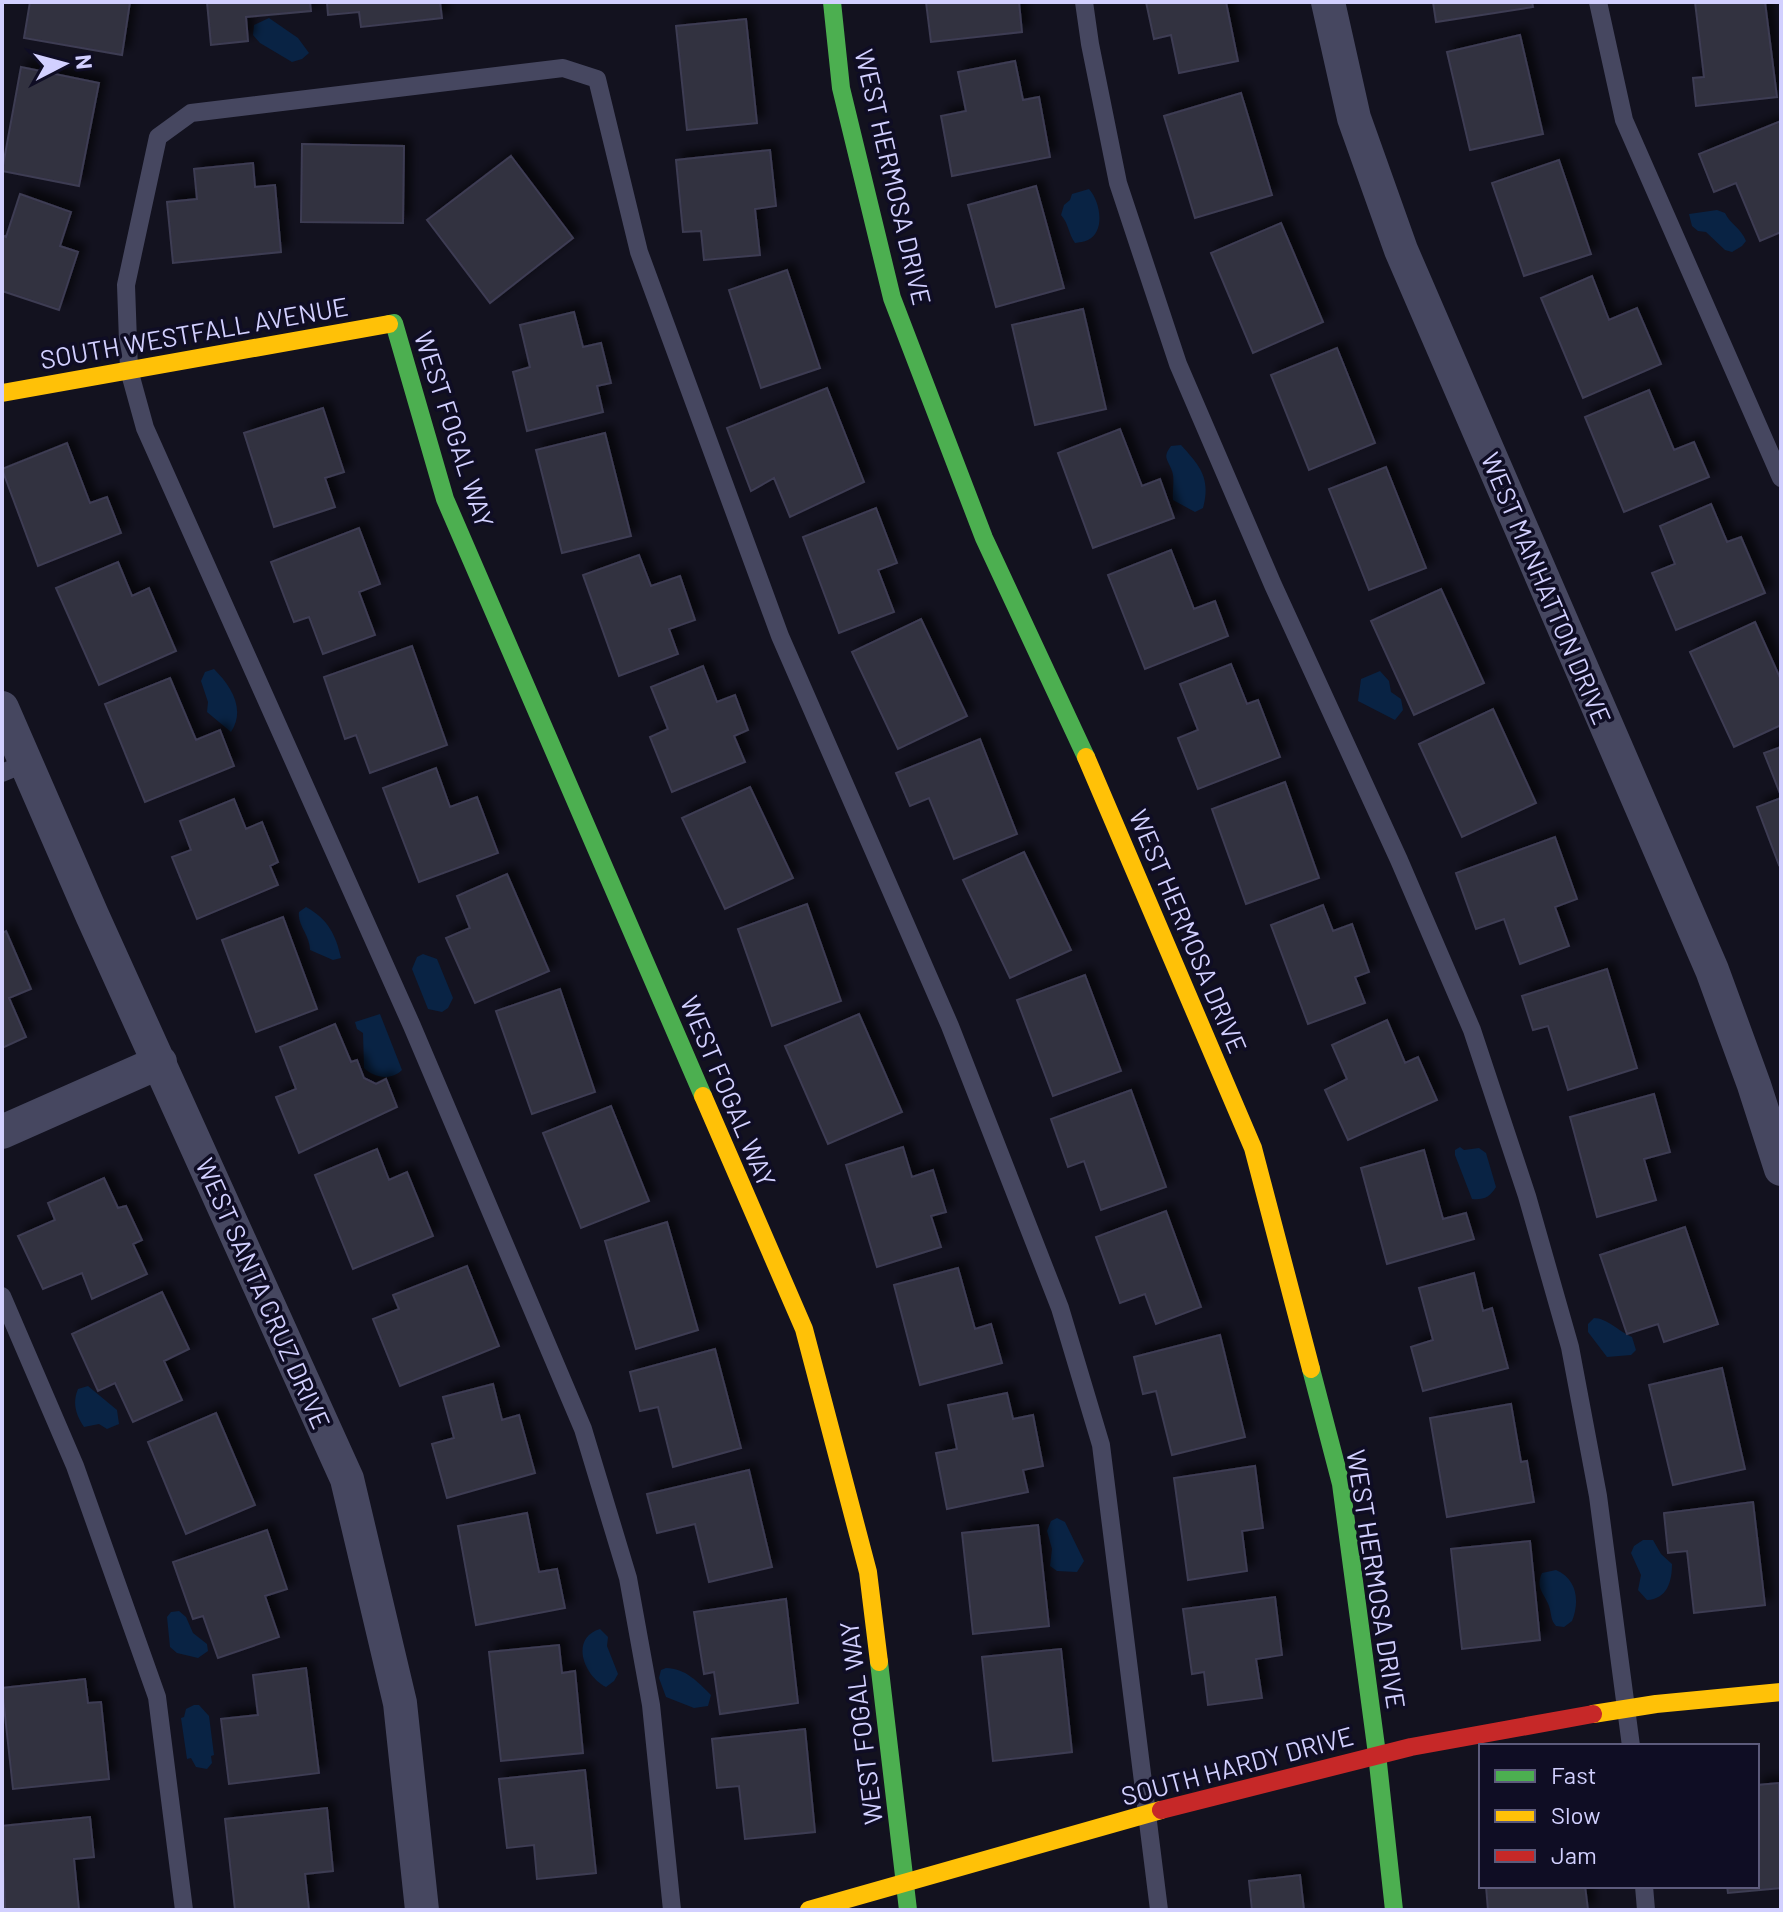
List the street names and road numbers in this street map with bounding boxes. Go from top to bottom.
street label: WEST HERMOSA DRIVE [849,46,939,308]
street label: SOUTH WESTFALL AVENUE [38,290,350,374]
street label: WEST FOGAL WAY [409,327,501,531]
street label: WEST MANHATTON DRIVE [1476,447,1618,729]
street label: WEST HERMOSA DRIVE [1124,804,1254,1058]
street label: WEST FOGAL WAY [675,991,783,1191]
street label: WEST SANTA CRUZ DRIVE [190,1153,338,1433]
street label: WEST HERMOSA DRIVE [1341,1447,1413,1711]
street label: WEST FOGAL WAY [832,1620,888,1826]
street label: SOUTH HARDY DRIVE [1118,1719,1356,1811]

